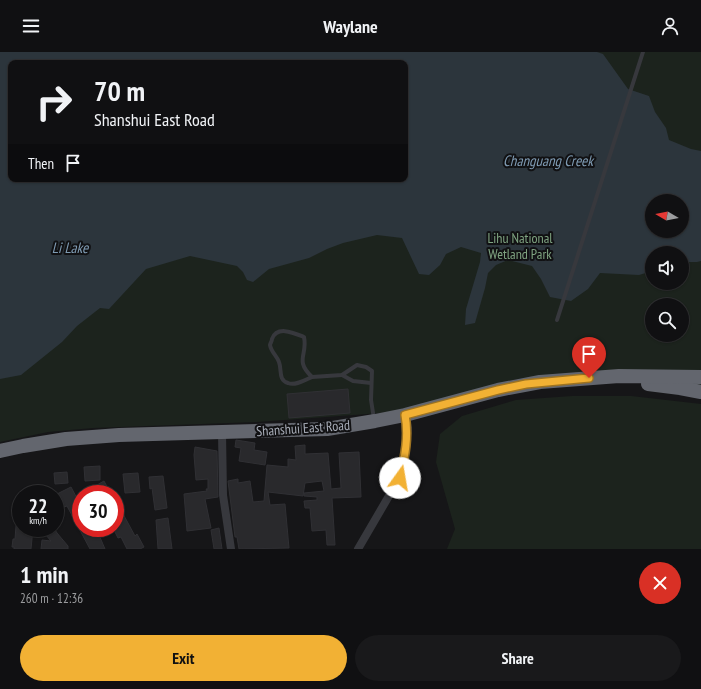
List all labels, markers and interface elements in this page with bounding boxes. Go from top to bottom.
icon: menu [20,15,42,37]
text: Waylane [323,15,378,38]
icon: person [659,15,681,37]
text: 70 m [94,72,145,109]
icon: right [28,76,80,128]
text: Shanshui East Road [94,108,215,131]
water label: Changuang Creek [503,151,595,170]
icon: arrive [62,152,84,174]
text: Then [28,154,54,173]
north arrow [645,194,689,238]
map controls [645,194,689,342]
park label: Lihu National Wetland Park [487,229,553,263]
water label: Li Lake [52,238,89,257]
button: sound [645,246,689,290]
button: search [645,298,689,342]
pin [572,337,606,378]
icon: arrive [578,343,600,365]
street label: Shanshui East Road [256,416,350,440]
position arrow [379,457,421,499]
speed limit sign: 30 [72,485,124,537]
text: 22 [28,493,48,519]
text: km/h [29,514,47,527]
text: 1 min [20,559,68,590]
button: close [639,562,681,604]
text: 260 m · 12:36 [20,590,83,607]
button: Exit [20,635,347,681]
button: Share [355,635,681,681]

